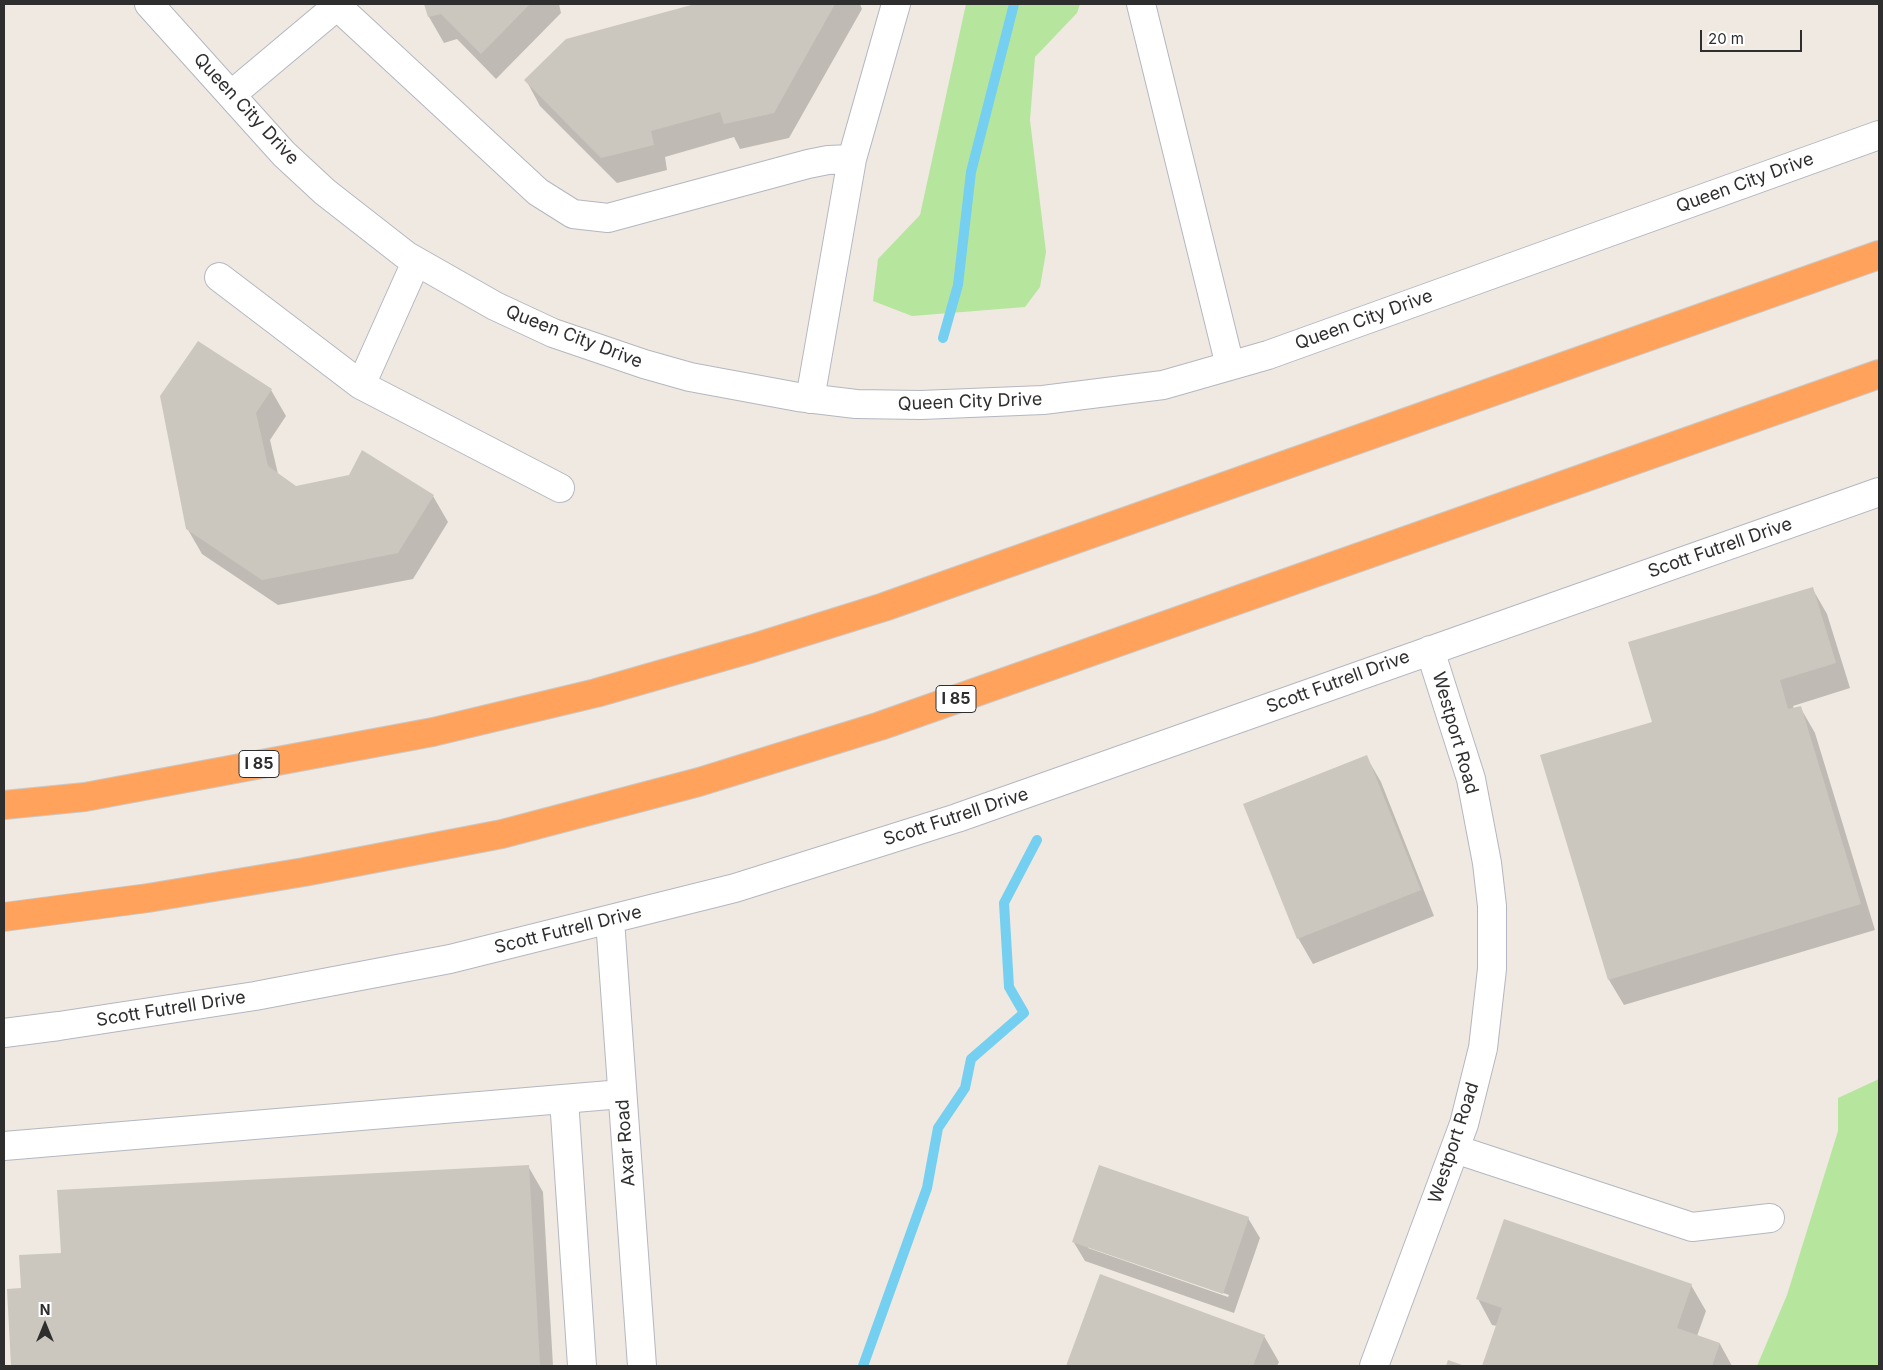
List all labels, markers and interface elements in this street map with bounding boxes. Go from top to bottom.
scale bar [1703,20,1806,52]
text: 20 m [1708,29,1744,48]
street label: Queen City Drive [189,49,303,169]
street label: Queen City Drive [1673,148,1817,218]
street label: Queen City Drive [1292,285,1436,355]
street label: Queen City Drive [503,301,645,373]
street label: Queen City Drive [897,389,1043,415]
street label: Scott Futrell Drive [1645,513,1795,583]
street label: Scott Futrell Drive [1263,646,1413,718]
street label: Westport Road [1427,669,1483,797]
road number: I 85 [936,686,976,712]
road number: I 85 [239,751,279,778]
street label: Scott Futrell Drive [881,783,1031,851]
street label: Scott Futrell Drive [492,901,644,959]
street label: Scott Futrell Drive [95,987,247,1031]
street label: Westport Road [1424,1080,1484,1206]
street label: Axar Road [612,1099,640,1187]
north arrow [20,1300,70,1350]
text: N [40,1301,50,1318]

